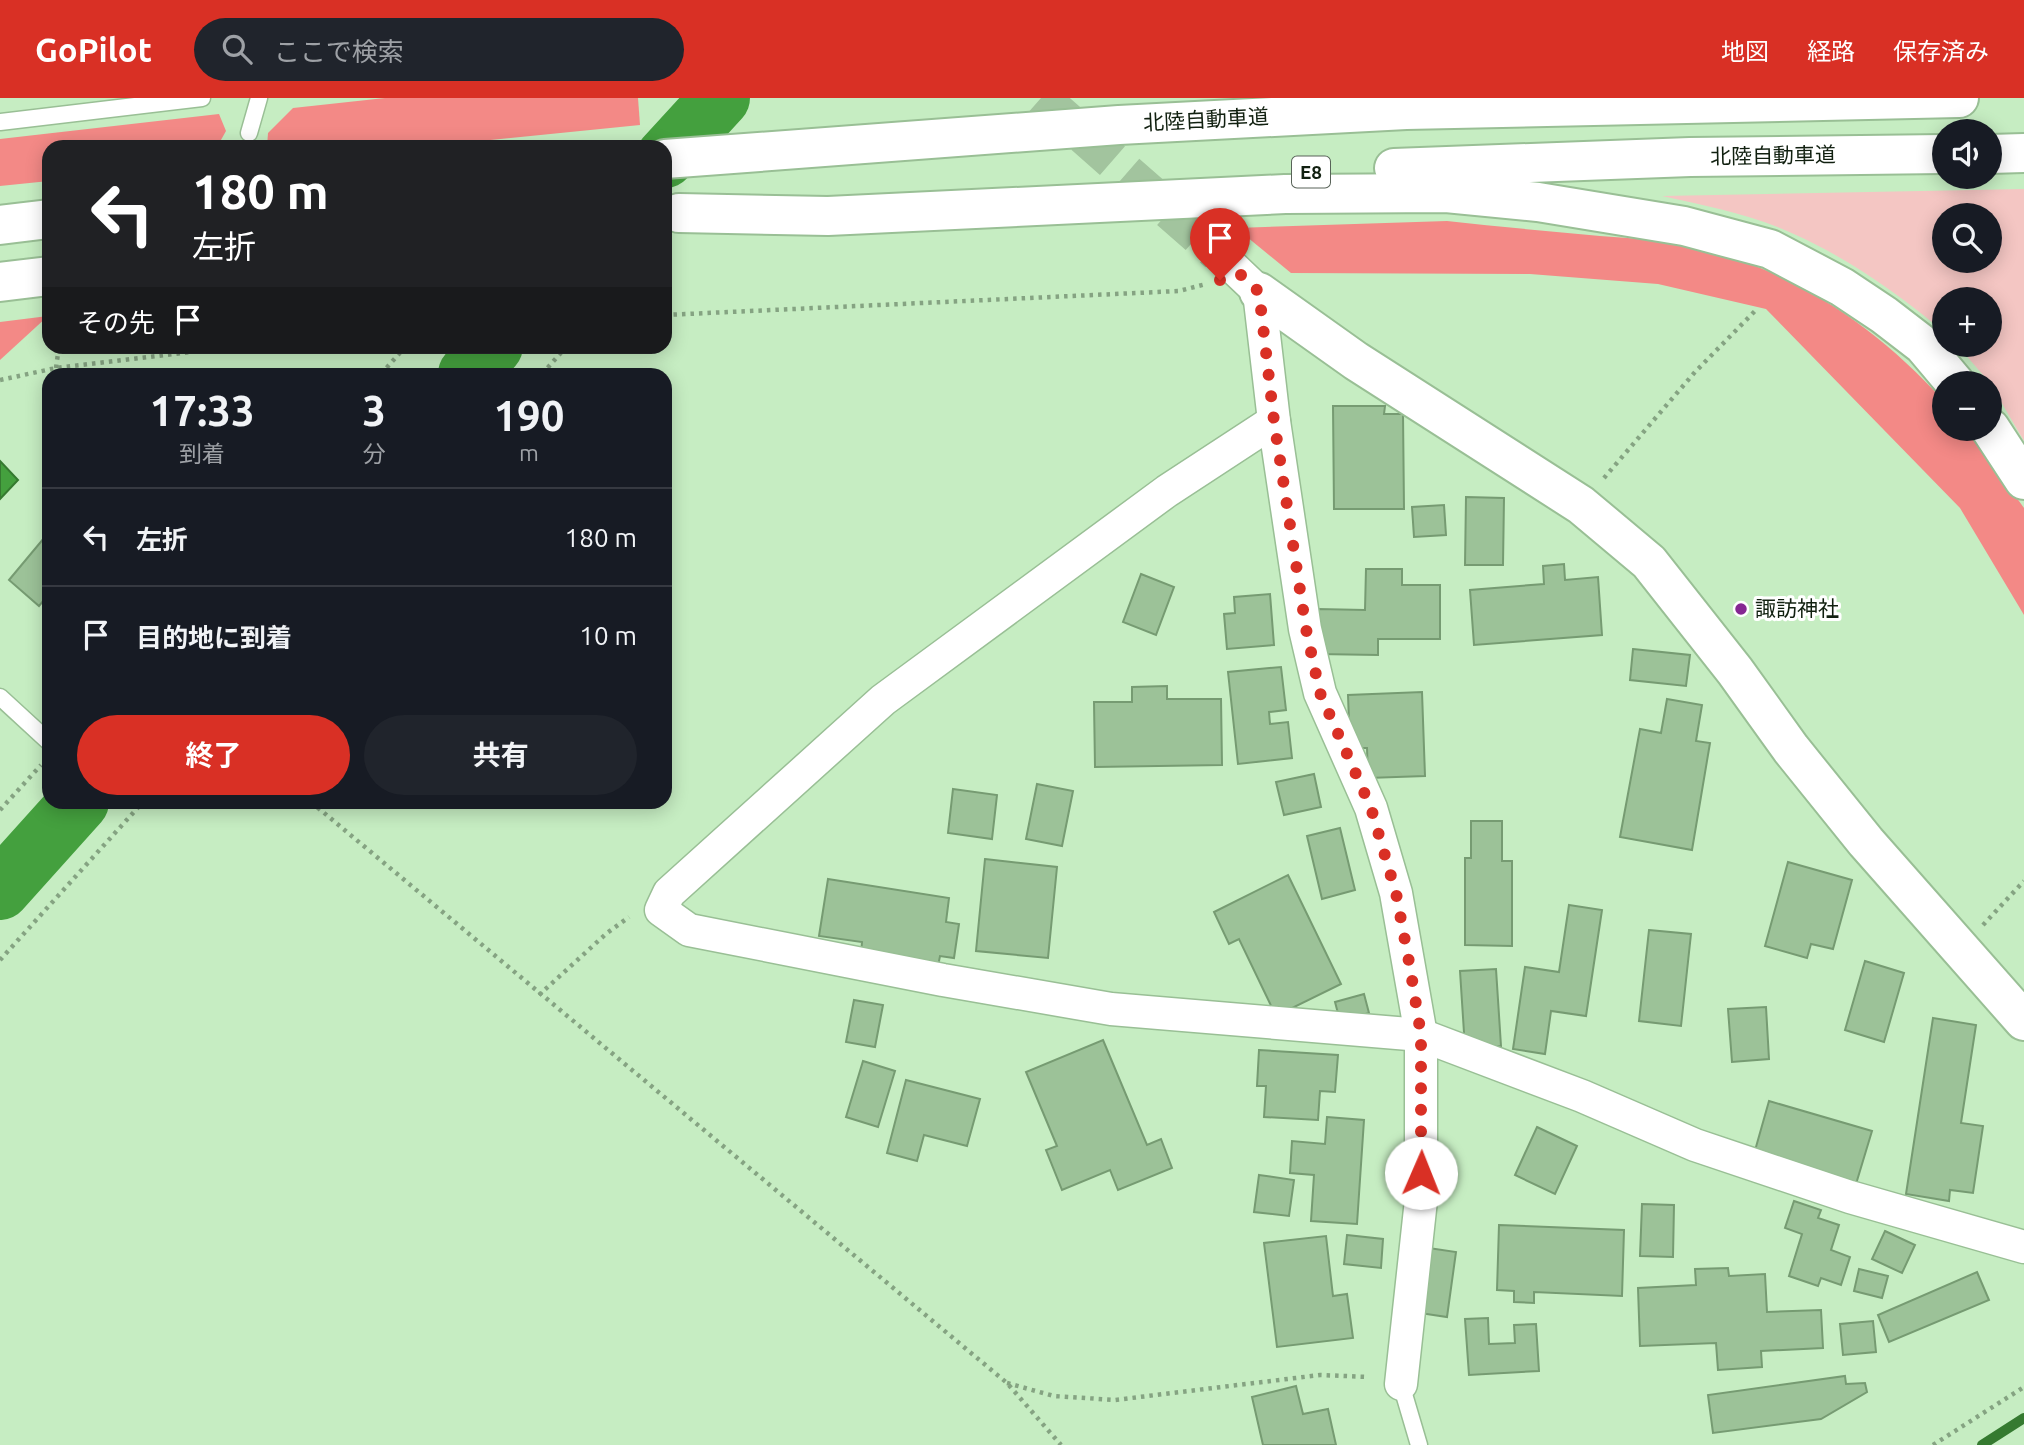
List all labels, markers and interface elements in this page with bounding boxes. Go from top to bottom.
search box [194,18,684,81]
icon: search [218,30,256,68]
text: GoPilot [35,31,152,68]
text: ここで検索 [274,37,404,66]
text: 地図 [1721,38,1769,65]
text: 経路 [1807,38,1855,65]
text: 保存済み [1893,38,1989,65]
street label: 北陸自動車道 [1142,104,1269,134]
map controls [1932,119,2002,441]
button: sound [1932,119,2002,189]
street label: 北陸自動車道 [1710,142,1836,168]
road number: E8 [1292,156,1330,188]
text: 180 m [192,163,329,218]
icon: left [77,168,168,259]
button: search [1932,203,2002,273]
pin [1190,208,1250,280]
icon: arrive [1201,219,1239,257]
text: 左折 [192,228,256,264]
button: + [1932,287,2002,357]
icon: arrive [169,301,207,339]
text: その先 [77,308,155,337]
button: − [1932,371,2002,441]
text: 17:33 [150,387,255,434]
text: 3 [362,387,386,434]
text: 190 [493,392,564,439]
text: m [519,440,539,465]
text: 到着 [179,441,225,466]
text: 分 [363,441,386,466]
icon: left [77,518,115,556]
text: 180 m [565,523,637,552]
text: 左折 [136,525,188,554]
place label: 諏訪神社 [1755,596,1839,620]
marker: 諏訪神社 [1733,601,1749,617]
icon: arrive [77,616,115,654]
text: 10 m [579,621,637,650]
text: 目的地に到着 [136,623,292,652]
button: 終了 [77,715,350,795]
button: 共有 [364,715,637,795]
position arrow [1384,1136,1458,1210]

